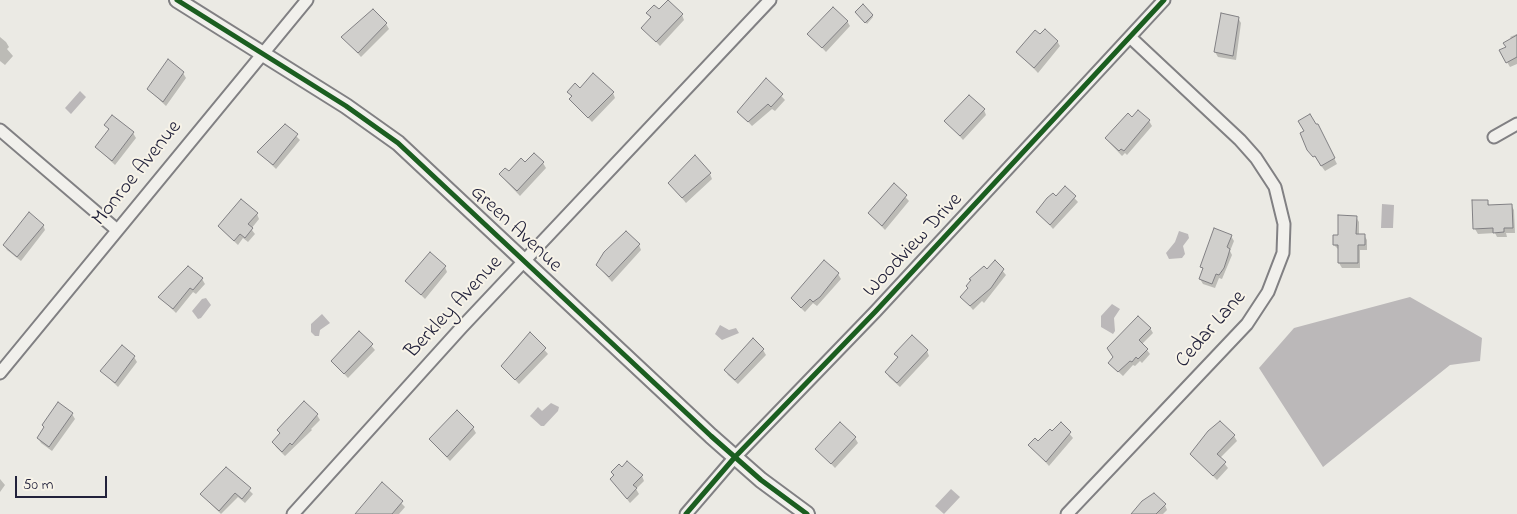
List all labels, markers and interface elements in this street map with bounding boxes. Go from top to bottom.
street label: Monroe Avenue [88,116,188,232]
street label: Green Avenue [464,181,566,279]
street label: Woodview Drive [859,188,969,304]
street label: Berkley Avenue [401,251,509,365]
street label: Cedar Lane [1171,286,1253,374]
scale bar [18,466,110,498]
text: 50 m [23,474,53,496]

